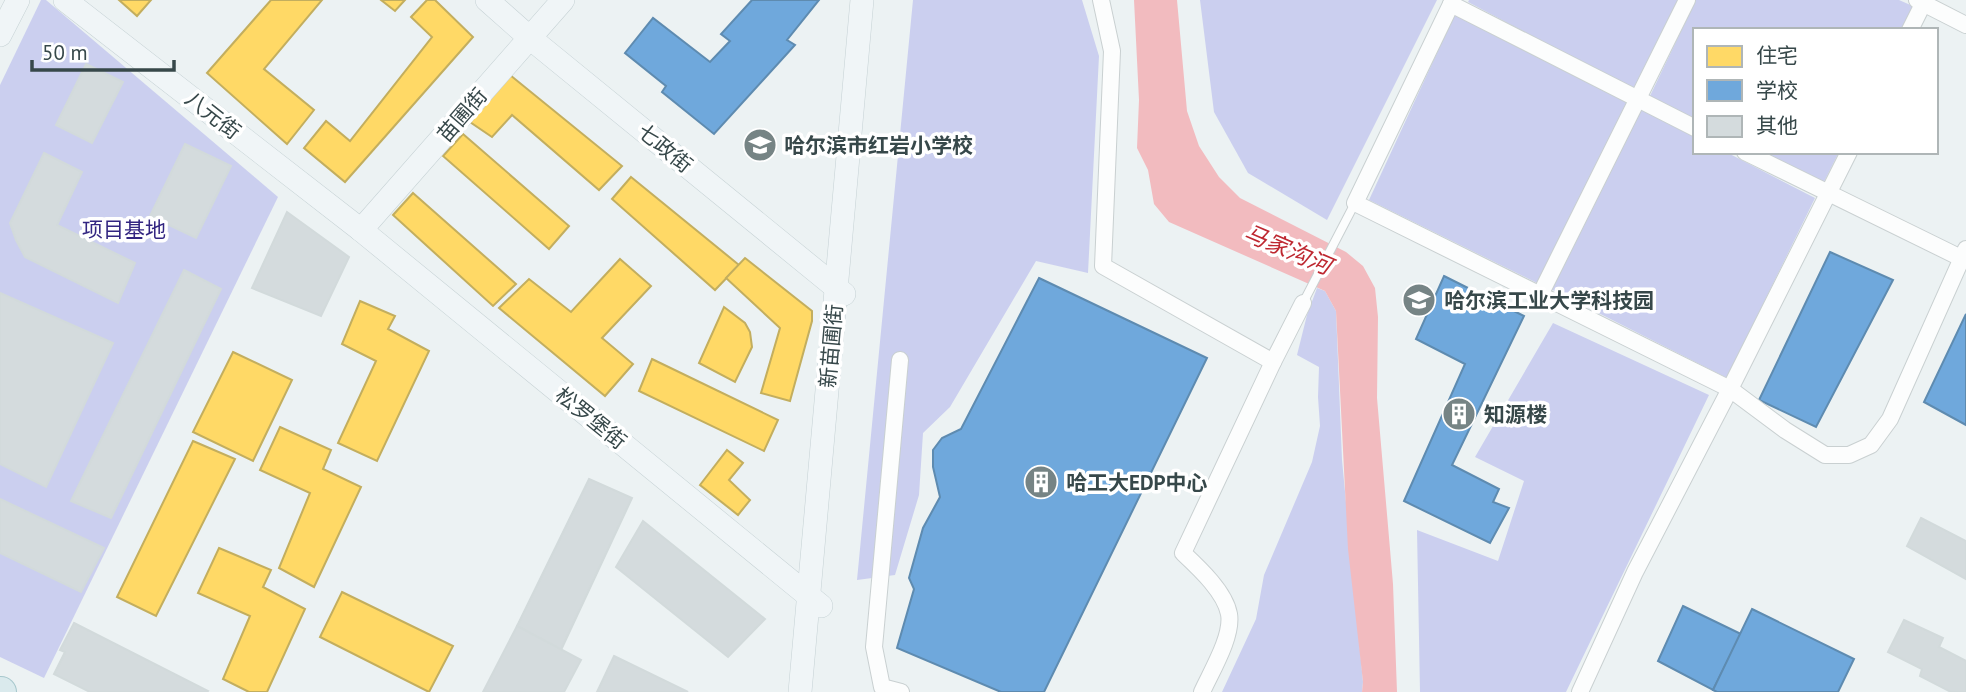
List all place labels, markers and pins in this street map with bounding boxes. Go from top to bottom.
school or university icon: 哈尔滨市红岩小学校 [741,126,779,164]
place label: 哈尔滨市红岩小学校 [784,132,973,159]
school or university icon: 哈尔滨工业大学科技园 [1400,281,1438,319]
place label: 哈尔滨工业大学科技园 [1444,287,1654,314]
building icon: 知源楼 [1440,395,1478,433]
place label: 知源楼 [1484,401,1547,428]
building icon: 哈工大EDP中心 [1022,463,1060,501]
place label: 哈工大EDP中心 [1066,469,1208,496]

